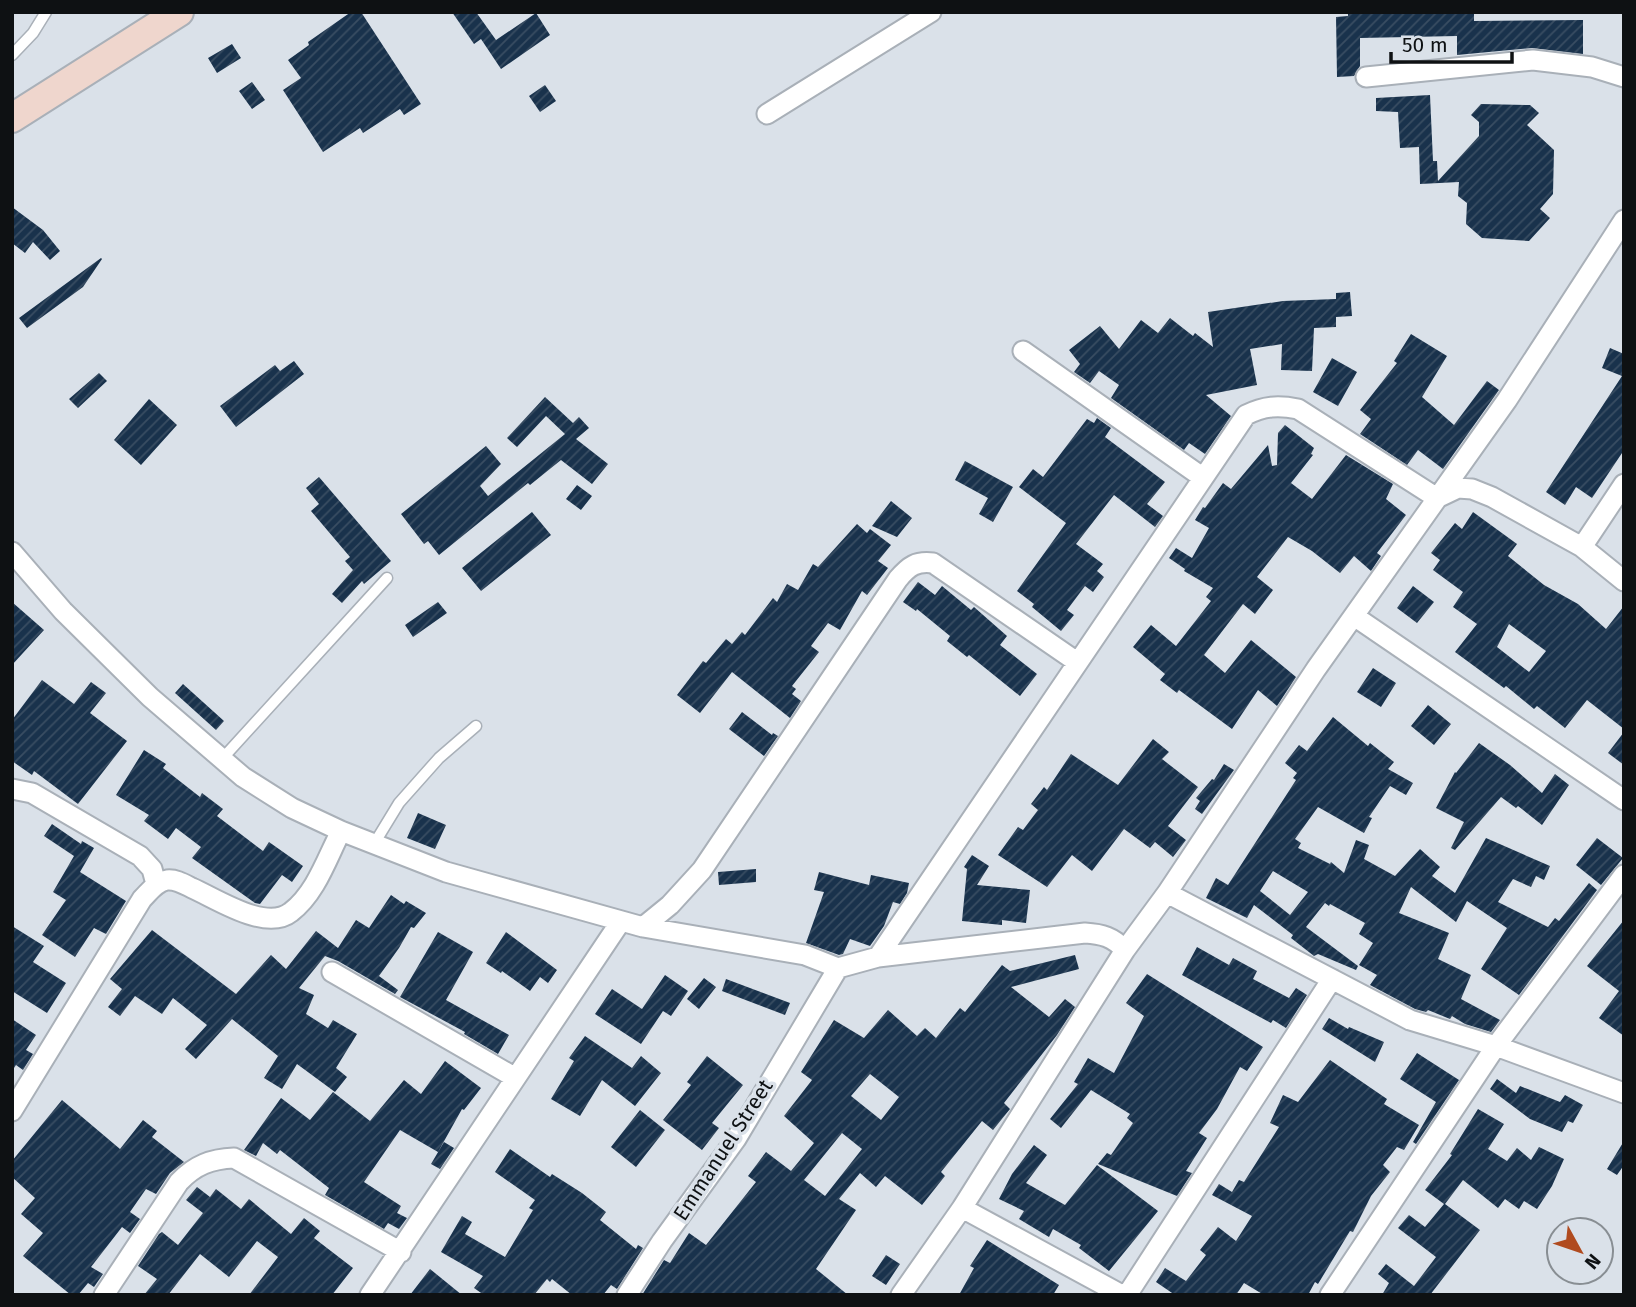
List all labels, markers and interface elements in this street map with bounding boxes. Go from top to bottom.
scale bar [1391,21,1512,65]
text: 50 m [1402,32,1448,58]
street label: Emmanuel Street [668,1074,779,1225]
north arrow [1545,1216,1615,1286]
text: N [1580,1249,1606,1274]

